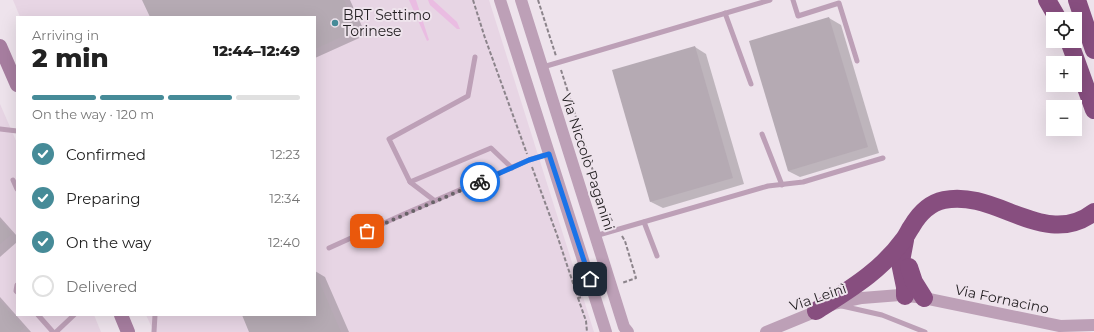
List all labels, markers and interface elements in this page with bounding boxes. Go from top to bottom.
place label: BRT Settimo Torinese [343,6,431,40]
map controls [1046,12,1082,136]
button: locate [1046,12,1082,48]
marker: BRT Settimo Torinese [330,18,340,28]
text: Arriving in [32,27,99,43]
text: 12:44–12:49 [213,41,300,60]
text: 2 min [32,42,109,74]
button: + [1046,56,1082,92]
street label: Via Niccolò Paganini [557,91,619,233]
button: − [1046,100,1082,136]
text: On the way · 120 m [32,106,154,122]
icon: check [32,143,54,165]
text: Confirmed [66,145,146,164]
text: 12:23 [270,146,300,162]
courier [460,162,500,202]
icon: bike [469,171,491,193]
icon: check [32,187,54,209]
text: Preparing [66,189,141,208]
text: 12:34 [269,190,300,206]
pin [350,214,384,248]
icon: bag [356,220,378,242]
icon: check [32,231,54,253]
text: On the way [66,233,151,252]
text: 12:40 [268,234,300,250]
pin [573,262,607,296]
icon: home [579,268,601,290]
text: Delivered [66,277,138,296]
street label: Via Leinì [787,279,849,315]
street label: Via Fornacino [953,280,1051,318]

